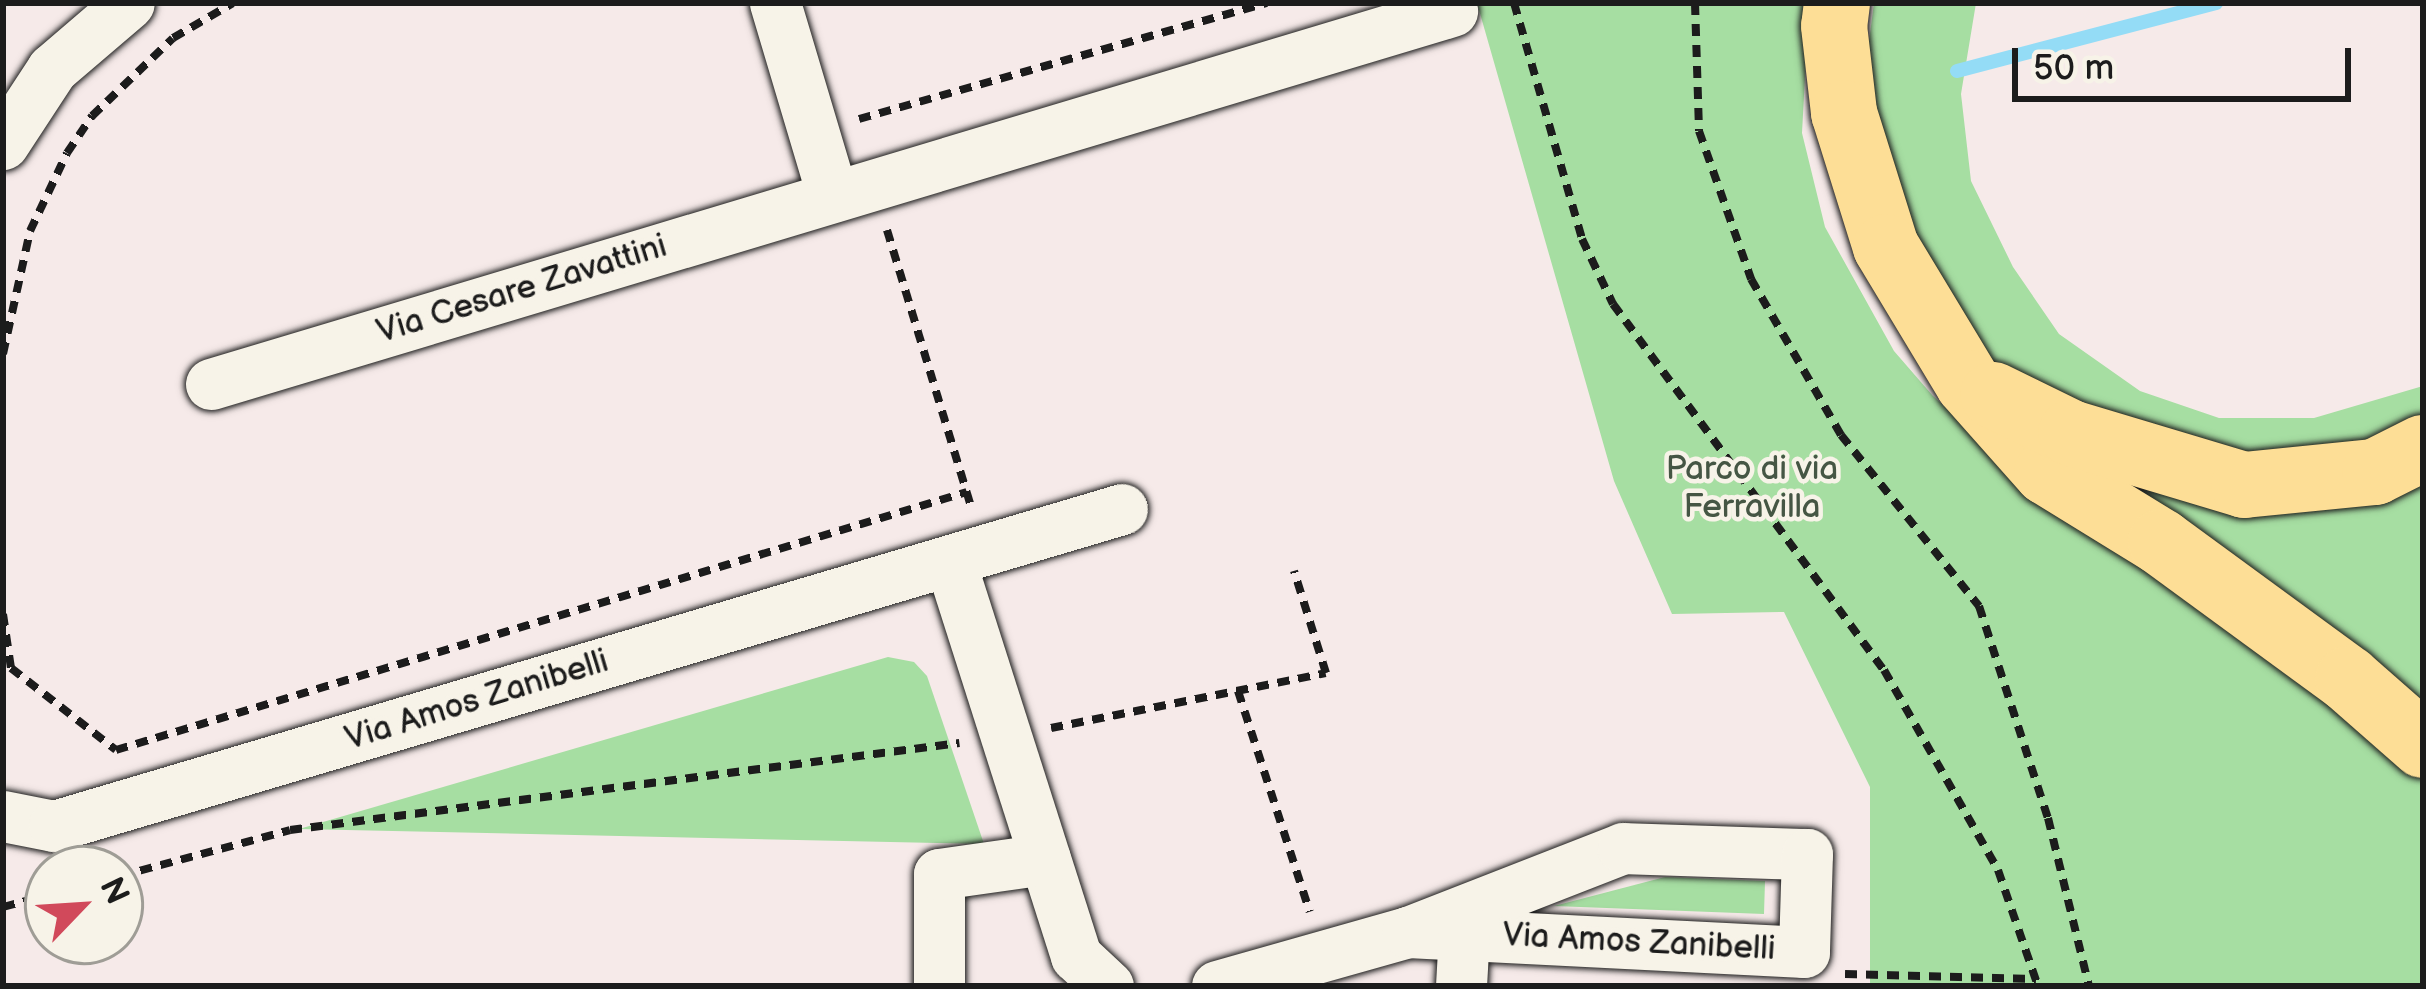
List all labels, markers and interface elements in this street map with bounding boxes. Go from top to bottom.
scale bar [2018,24,2357,98]
text: 50 m [2033,47,2114,90]
street label: Via Cesare Zavattini [372,227,672,353]
park label: Parco di via Ferravilla [1666,450,1838,528]
street label: Via Amos Zanibelli [341,642,613,760]
north arrow [24,845,144,965]
text: N [91,871,137,911]
street label: Via Amos Zanibelli [1502,916,1776,970]

